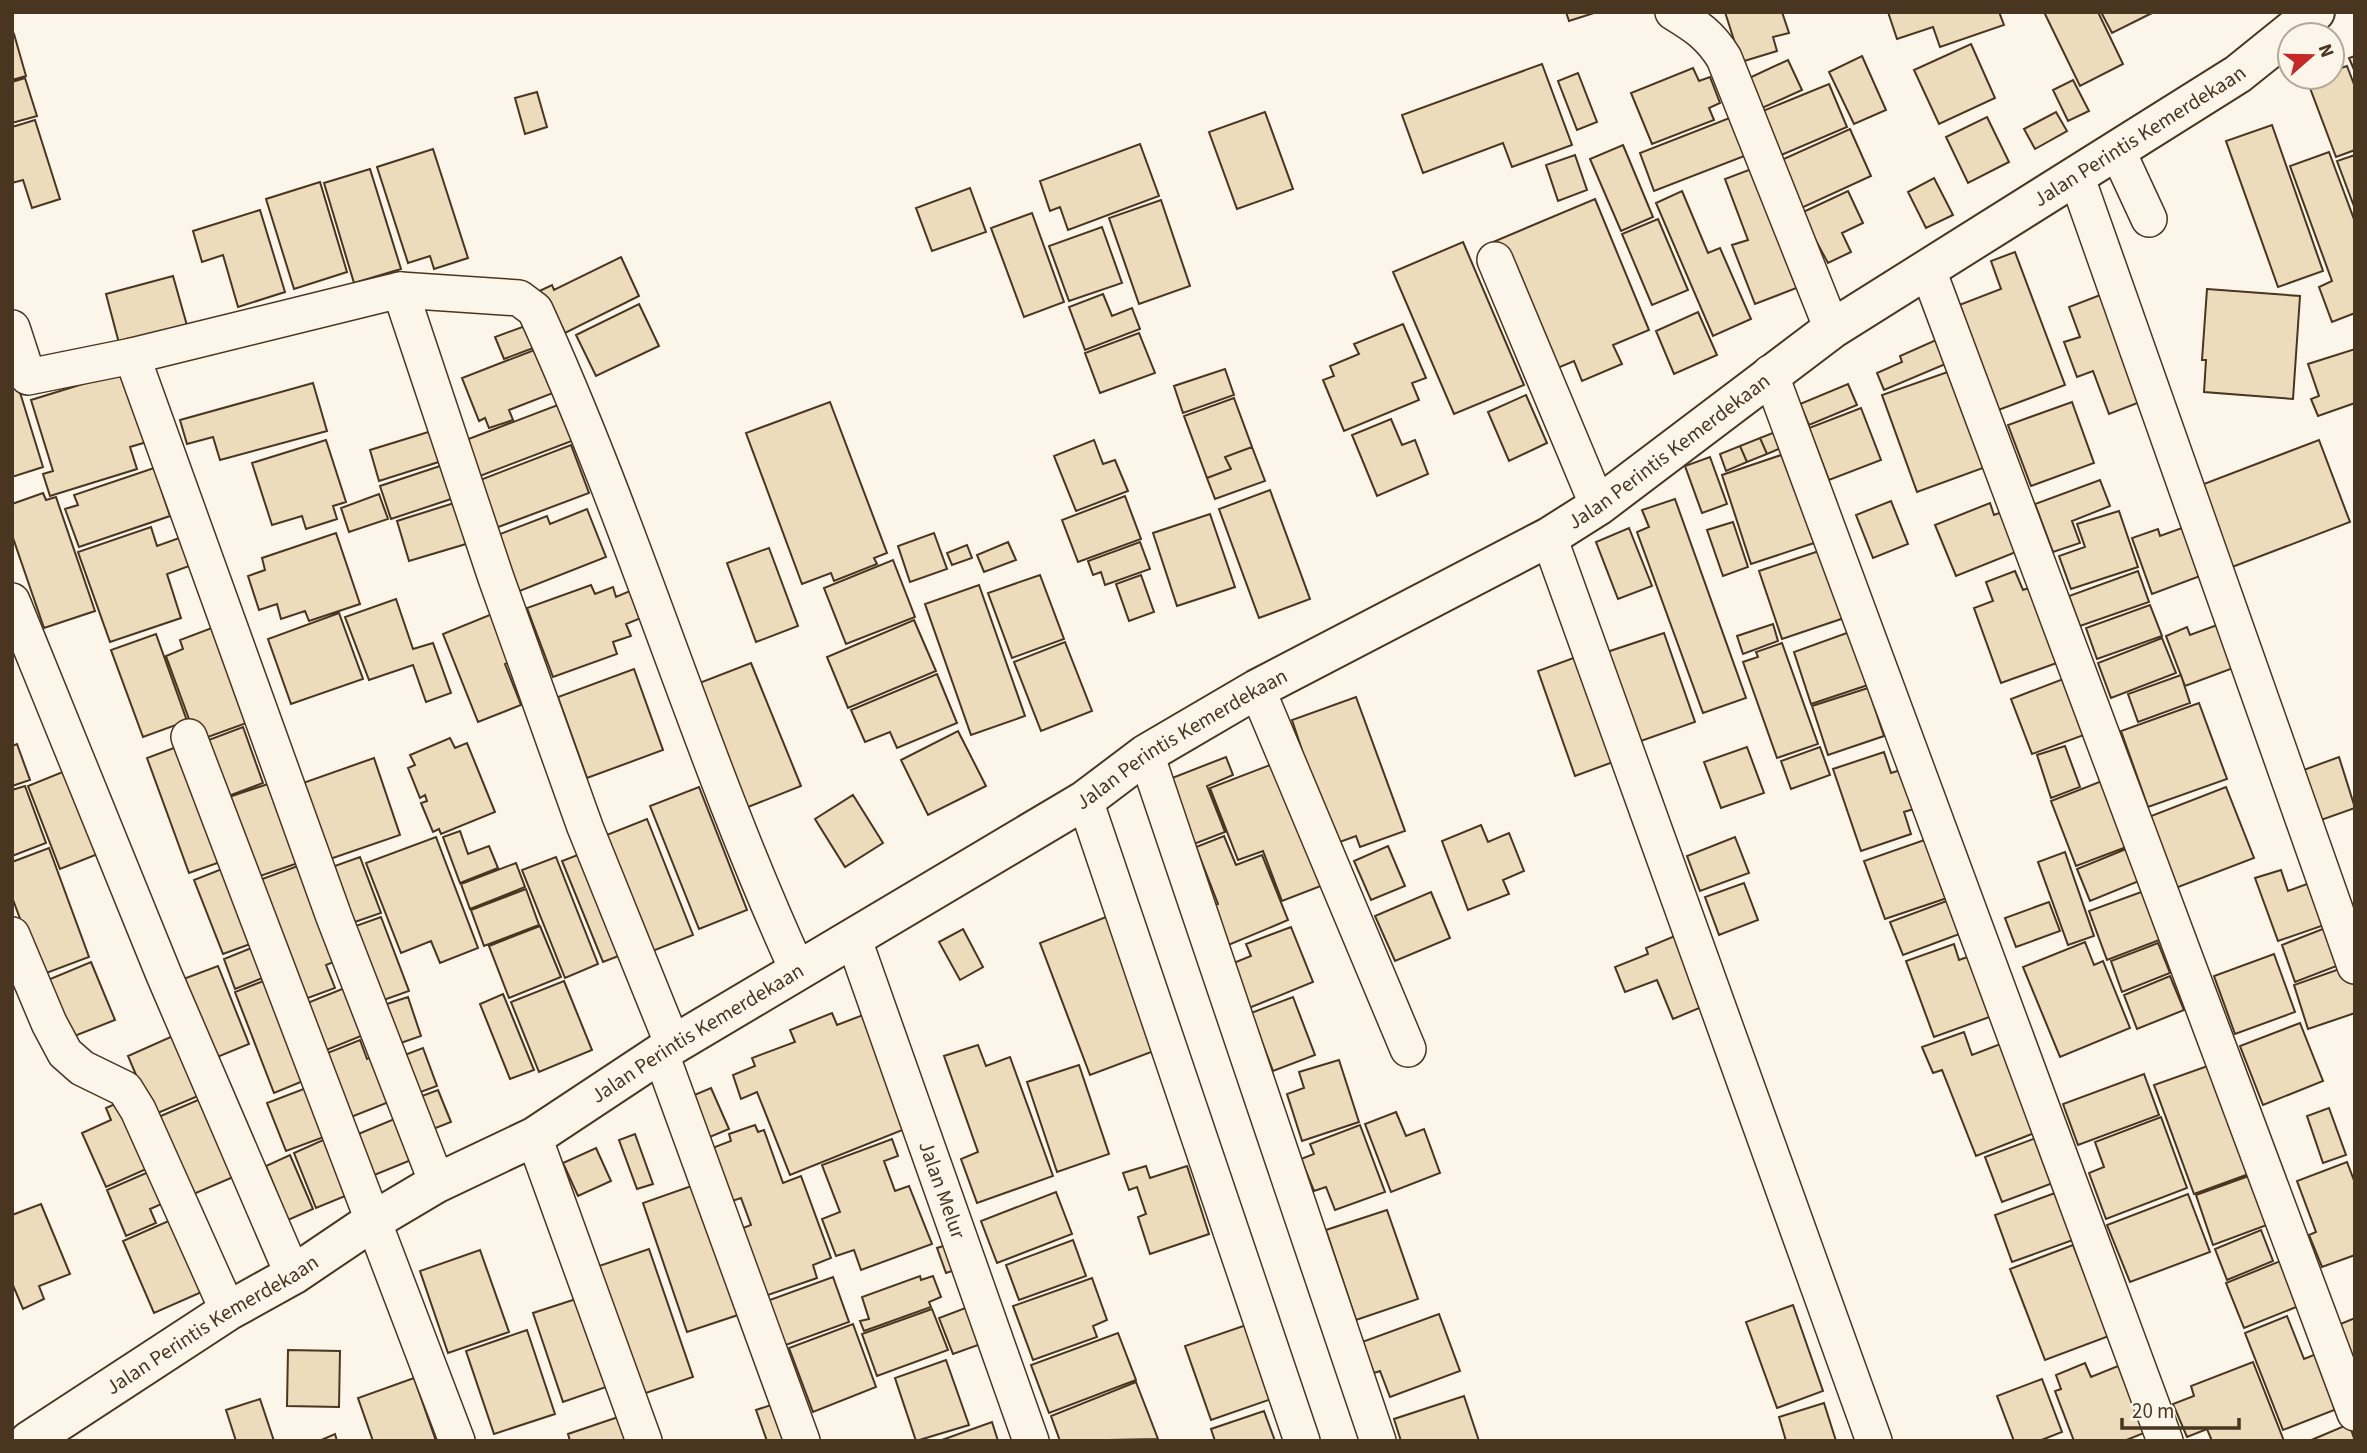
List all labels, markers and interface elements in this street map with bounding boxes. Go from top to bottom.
north arrow [2276,21,2346,91]
text: N [2311,40,2340,61]
street label: Jalan Perintis Kemerdekaan [2027,58,2252,214]
street label: Jalan Perintis Kemerdekaan [1562,366,1776,537]
street label: Jalan Perintis Kemerdekaan [1070,661,1293,817]
street label: Jalan Perintis Kemerdekaan [585,956,809,1110]
street label: Jalan Melur [911,1137,974,1244]
street label: Jalan Perintis Kemerdekaan [100,1247,324,1402]
scale bar [2122,1386,2239,1430]
text: 20 m [2132,1396,2174,1426]

